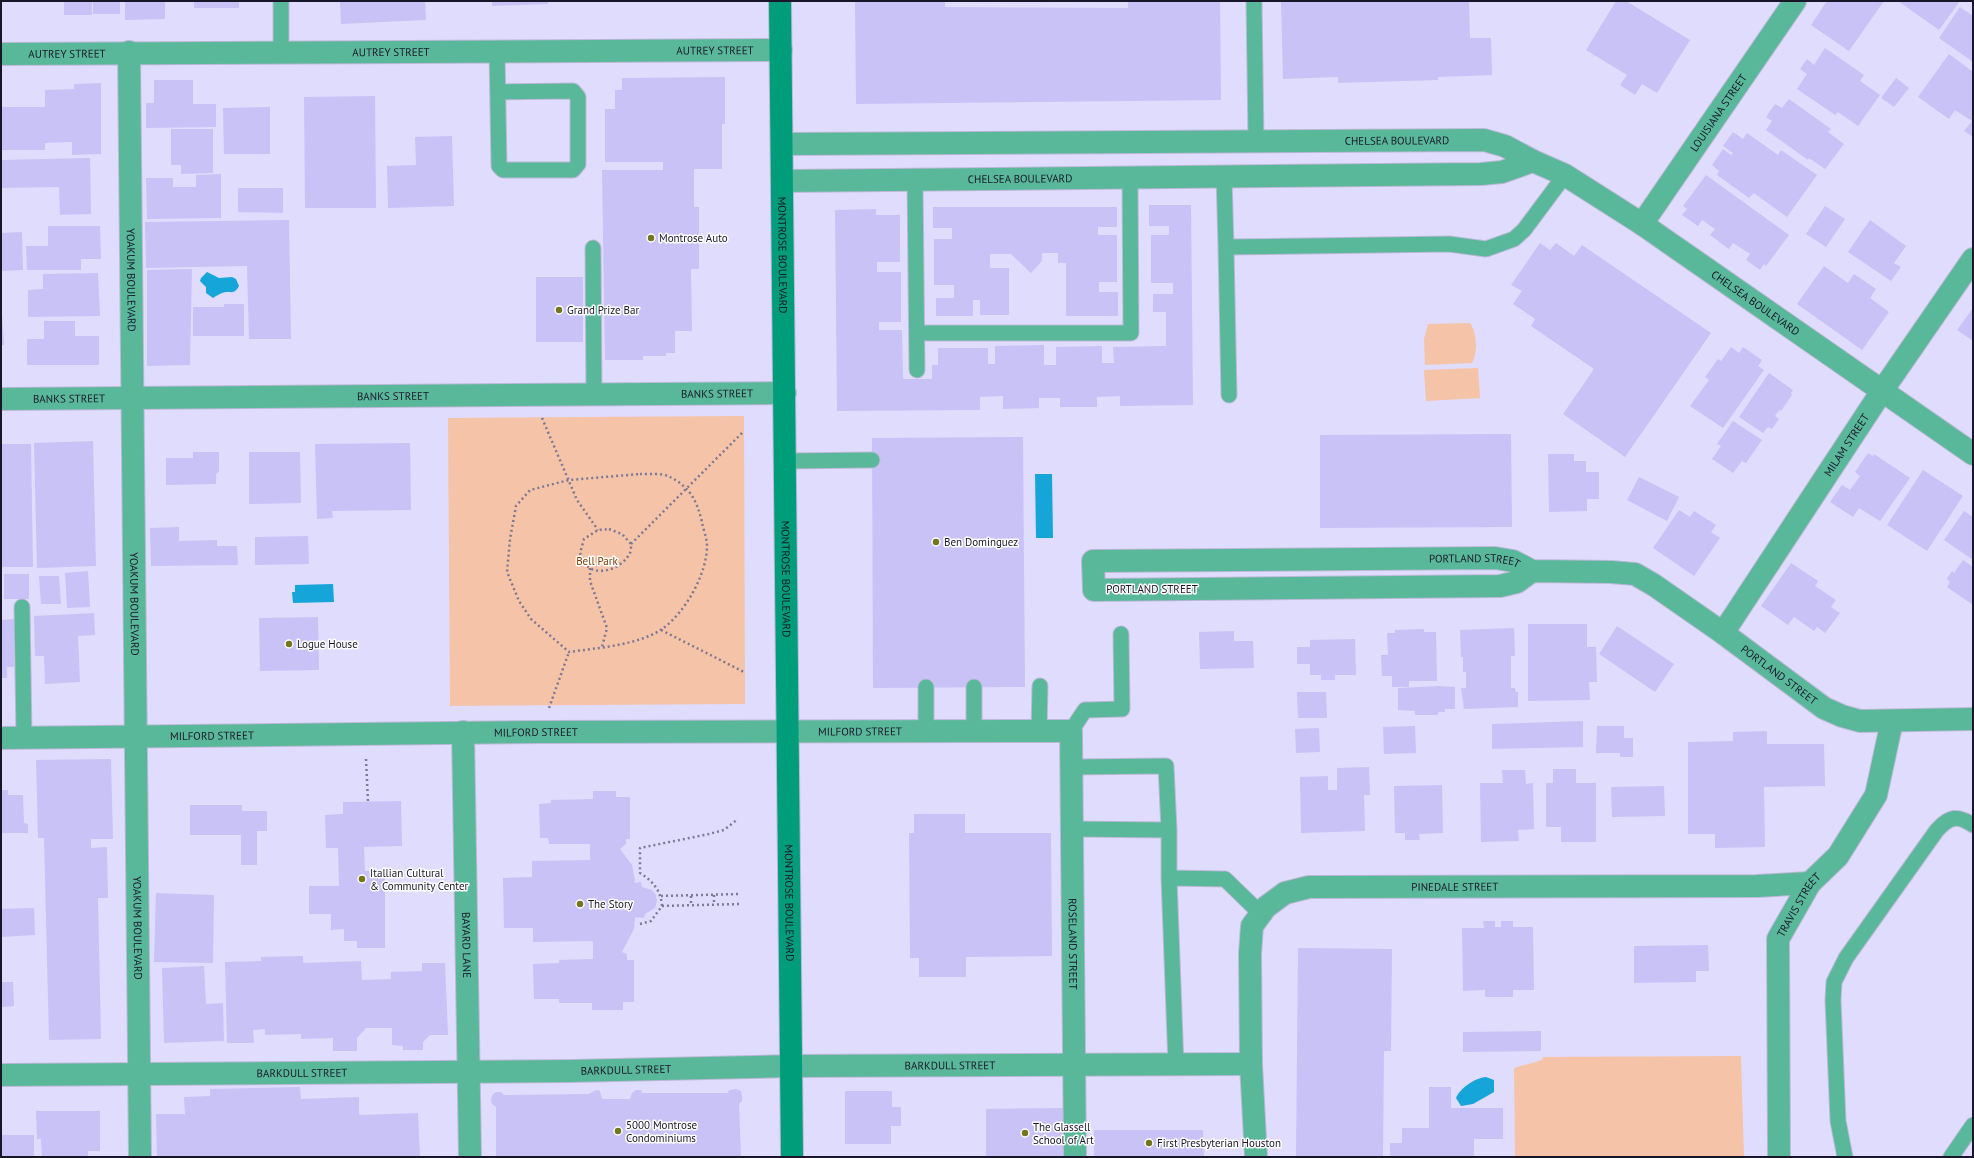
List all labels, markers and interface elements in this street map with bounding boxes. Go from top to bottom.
street label: AUTREY STREET [676,43,754,58]
street label: AUTREY STREET [352,45,430,59]
street label: AUTREY STREET [28,46,106,61]
street label: LOUISIANA STREET [1687,71,1750,154]
street label: CHELSEA BOULEVARD [1345,133,1449,148]
street label: CHELSEA BOULEVARD [968,171,1072,186]
street label: MONTROSE BOULEVARD [775,197,790,313]
street label: YOAKUM BOULEVARD [124,228,139,332]
place label: Montrose Auto [659,231,728,245]
marker: Montrose Auto [646,233,656,243]
street label: CHELSEA BOULEVARD [1709,267,1802,338]
place label: Grand Prize Bar [567,303,639,317]
marker: Grand Prize Bar [554,305,564,315]
street label: BANKS STREET [681,386,753,401]
street label: BANKS STREET [357,389,429,403]
street label: BANKS STREET [33,391,105,406]
street label: MILAM STREET [1821,411,1872,479]
street label: MONTROSE BOULEVARD [778,521,794,637]
place label: Ben Dominguez [944,535,1018,549]
marker: Ben Dominguez [931,537,941,547]
street label: PORTLAND STREET [1429,551,1523,571]
street label: YOAKUM BOULEVARD [127,552,142,656]
park label: Bell Park [576,554,619,568]
street label: PORTLAND STREET [1106,582,1198,596]
place label: Logue House [297,637,358,651]
marker: Logue House [284,639,294,649]
street label: PORTLAND STREET [1738,642,1820,708]
street label: MILFORD STREET [818,724,902,738]
street label: MILFORD STREET [494,725,578,740]
street label: MILFORD STREET [170,728,254,743]
street label: MONTROSE BOULEVARD [782,845,797,961]
place label: Itallian Cultural & Community Center [370,866,469,893]
street label: TRAVIS STREET [1774,870,1823,939]
marker: Itallian Cultural & Community Center [357,874,367,884]
street label: YOAKUM BOULEVARD [130,876,145,980]
street label: PINEDALE STREET [1411,880,1498,894]
place label: The Story [588,897,634,911]
street label: ROSELAND STREET [1066,898,1080,990]
marker: The Story [575,899,585,909]
street label: BAYARD LANE [459,912,474,978]
street label: BARKDULL STREET [904,1058,995,1073]
street label: BARKDULL STREET [580,1062,672,1078]
street label: BARKDULL STREET [257,1066,347,1080]
place label: 5000 Montrose Condominiums [626,1118,698,1145]
place label: The Glassell School of Art [1033,1120,1094,1147]
marker: 5000 Montrose Condominiums [613,1126,623,1136]
marker: The Glassell School of Art [1020,1128,1030,1138]
place label: First Presbyterian Houston [1157,1136,1281,1150]
marker: First Presbyterian Houston [1144,1138,1154,1148]

